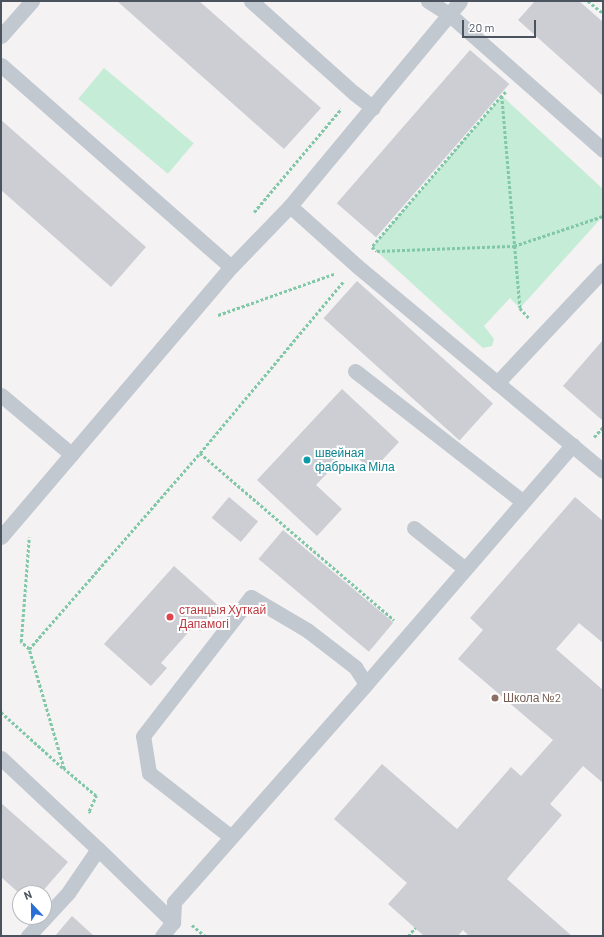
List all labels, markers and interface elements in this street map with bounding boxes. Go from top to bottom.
scale bar [464,12,538,38]
text: 20 m [469,20,495,34]
place label: швейная фабрыка Міла [315,446,395,474]
marker: швейная фабрыка Міла [302,455,312,465]
place label: станцыя Хуткай Дапамогі [179,603,266,631]
marker: станцыя Хуткай Дапамогі [164,611,176,623]
place label: Школа №2 [503,691,561,705]
marker: Школа №2 [490,693,500,703]
north arrow [12,885,52,925]
text: N [22,887,34,902]

